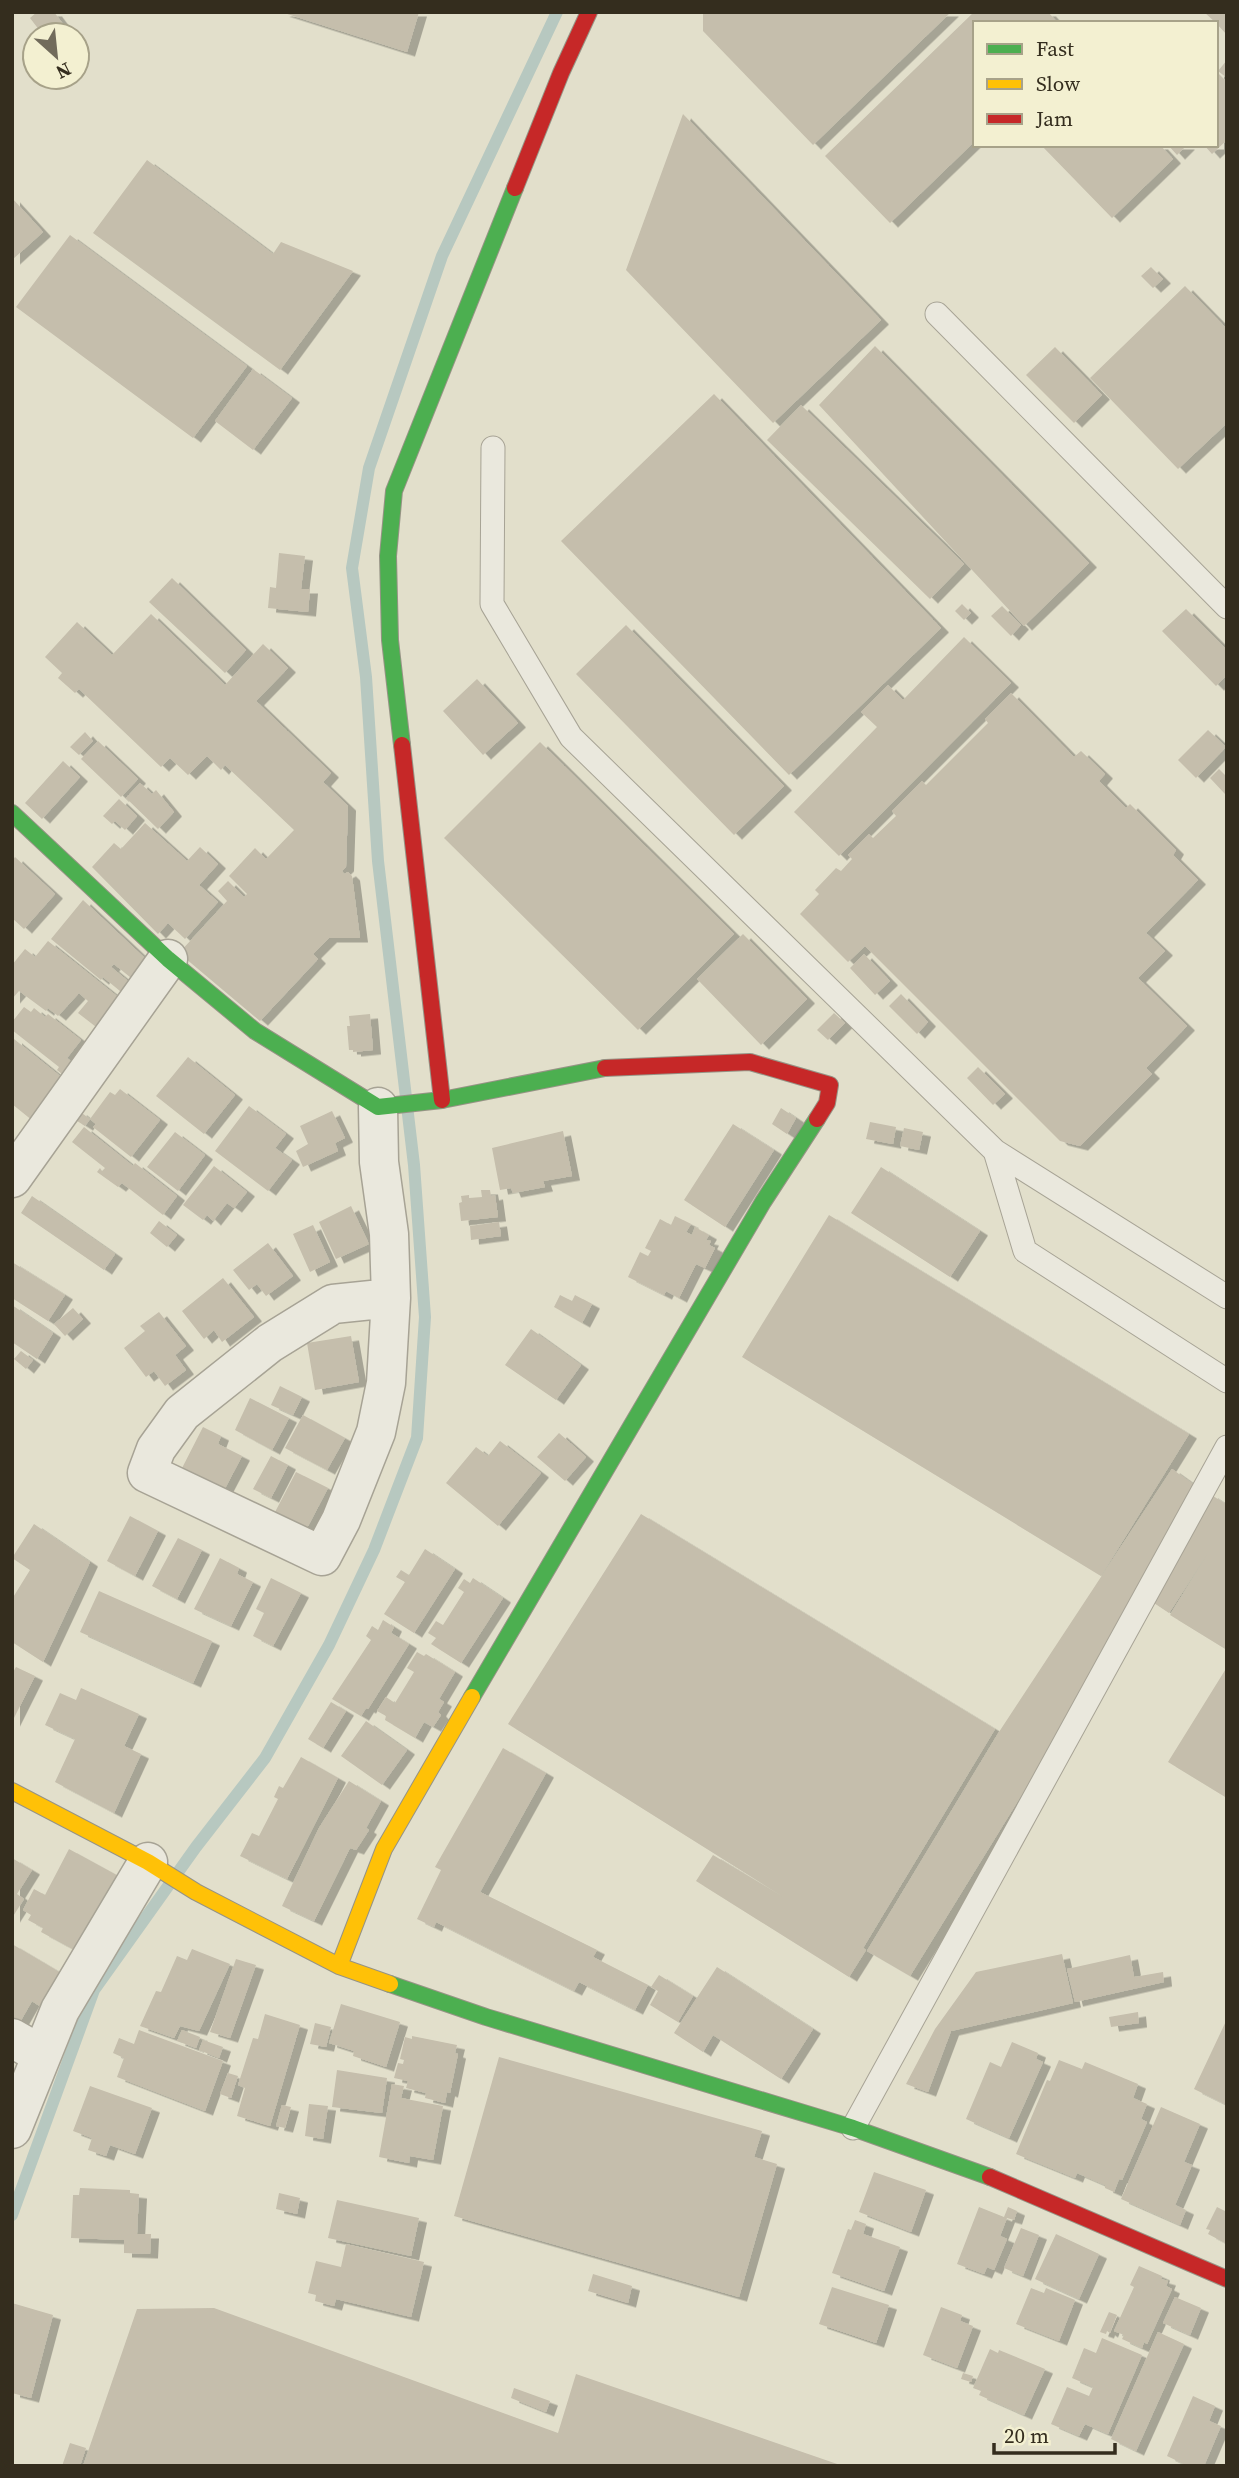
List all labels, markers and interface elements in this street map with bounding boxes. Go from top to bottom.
north arrow [21,21,91,91]
legend [973,21,1218,147]
text: Fast [1036,34,1074,63]
text: N [52,56,76,86]
text: Slow [1036,69,1080,98]
text: Jam [1035,104,1073,133]
scale bar [994,2412,1115,2456]
text: 20 m [1004,2421,1049,2450]

